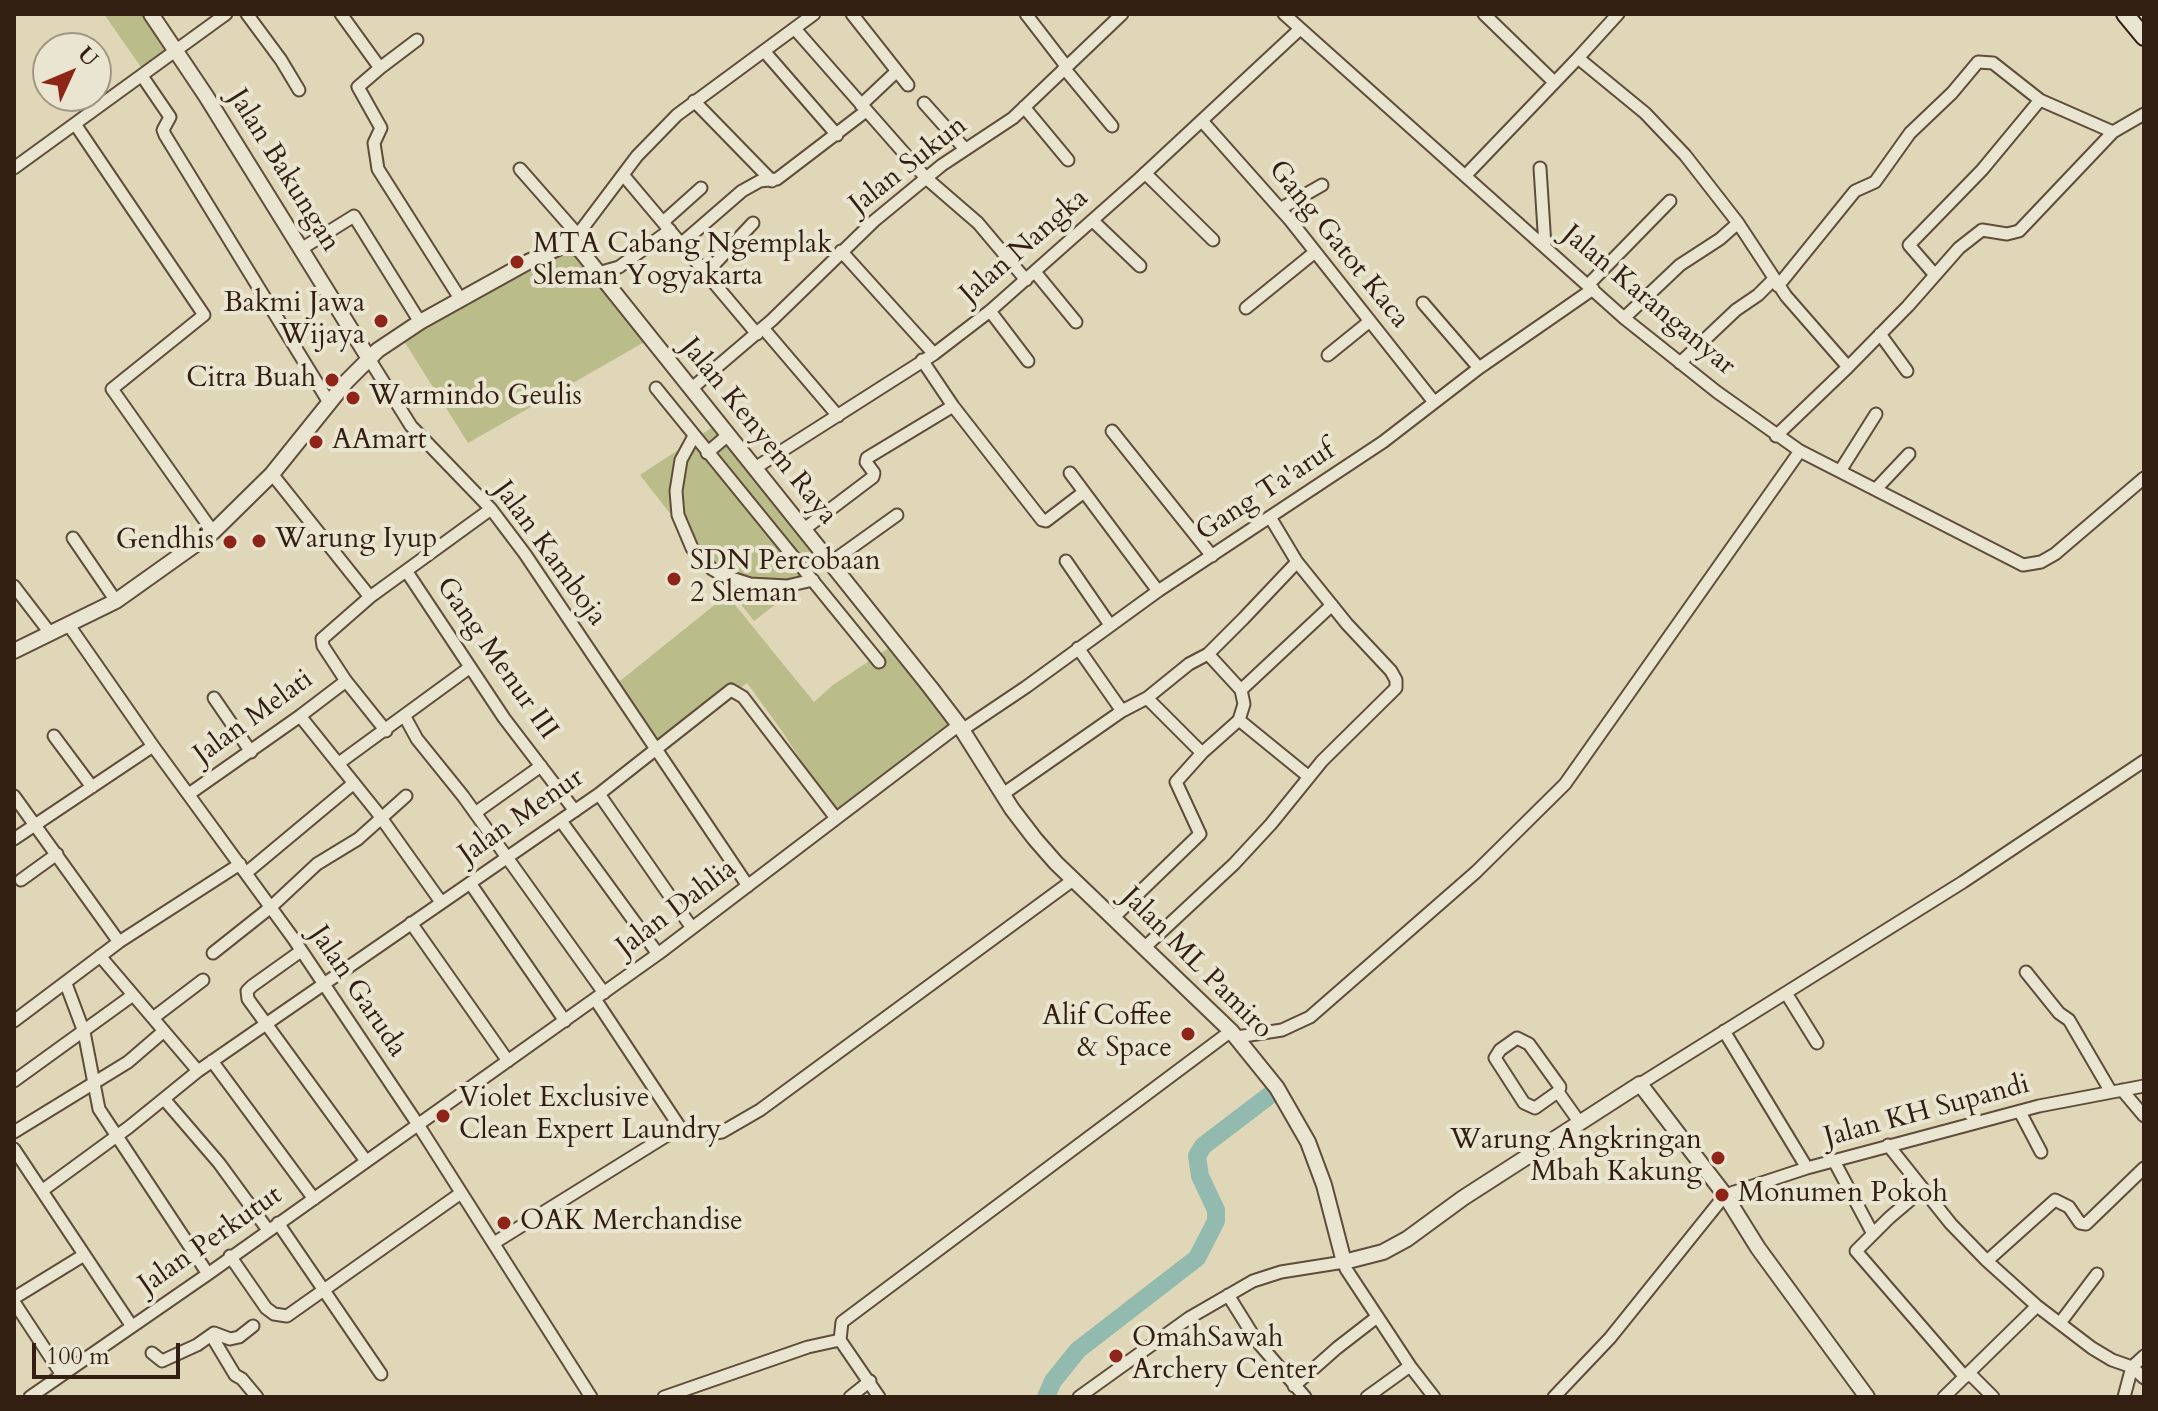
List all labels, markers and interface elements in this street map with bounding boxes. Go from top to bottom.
north arrow [32,32,112,112]
text: U [71,40,105,74]
street label: Jalan Bakungan [220,84,346,258]
street label: Jalan Sukun [844,110,974,222]
street label: Gang Gatot Kaca [1260,154,1416,336]
street label: Jalan Nangka [954,182,1096,312]
street label: Jalan Karanganyar [1554,219,1742,383]
place label: MTA Cabang Ngemplak Sleman Yogyakarta [533,229,832,295]
marker: MTA Cabang Ngemplak Sleman Yogyakarta [508,253,526,271]
place label: Bakmi Jawa Wijaya [224,288,365,354]
marker: Bakmi Jawa Wijaya [372,312,390,330]
street label: Jalan Kenyem Raya [672,332,844,532]
place label: Citra Buah [186,363,316,397]
marker: Citra Buah [323,371,341,389]
place label: Warmindo Geulis [369,381,582,415]
marker: Warmindo Geulis [344,389,362,407]
place label: AAmart [332,425,427,459]
marker: AAmart [307,433,325,451]
street label: Gang Ta'aruf [1190,435,1342,549]
street label: Jalan Kamboja [485,475,613,633]
place label: Warung Iyup [275,524,437,558]
place label: Gendhis [116,525,214,559]
marker: Warung Iyup [250,532,268,550]
marker: Gendhis [221,533,239,551]
place label: SDN Percobaan 2 Sleman [690,546,881,612]
marker: SDN Percobaan 2 Sleman [665,570,683,588]
street label: Gang Menur III [428,571,564,747]
street label: Jalan Melati [188,663,320,773]
street label: Jalan Menur [453,762,591,872]
street label: Jalan Dahlia [610,853,744,965]
street label: Jalan ML Pamiro [1113,881,1279,1047]
street label: Jalan Garuda [301,920,413,1064]
place label: Alif Coffee & Space [1042,1001,1172,1067]
marker: Alif Coffee & Space [1179,1025,1197,1043]
street label: Jalan KH Supandi [1821,1068,2033,1156]
place label: Violet Exclusive Clean Expert Laundry [459,1083,721,1149]
marker: Violet Exclusive Clean Expert Laundry [434,1107,452,1125]
place label: Warung Angkringan Mbah Kakung [1450,1125,1702,1191]
marker: Warung Angkringan Mbah Kakung [1709,1149,1727,1167]
place label: Monumen Pokoh [1738,1178,1948,1212]
street label: Jalan Perkutut [133,1179,289,1303]
marker: Monumen Pokoh [1713,1186,1731,1204]
place label: OAK Merchandise [520,1206,743,1240]
marker: OAK Merchandise [495,1214,513,1232]
place label: OmahSawah Archery Center [1132,1323,1317,1389]
scale bar [36,1327,184,1377]
text: 100 m [46,1340,110,1373]
marker: OmahSawah Archery Center [1107,1347,1125,1365]

